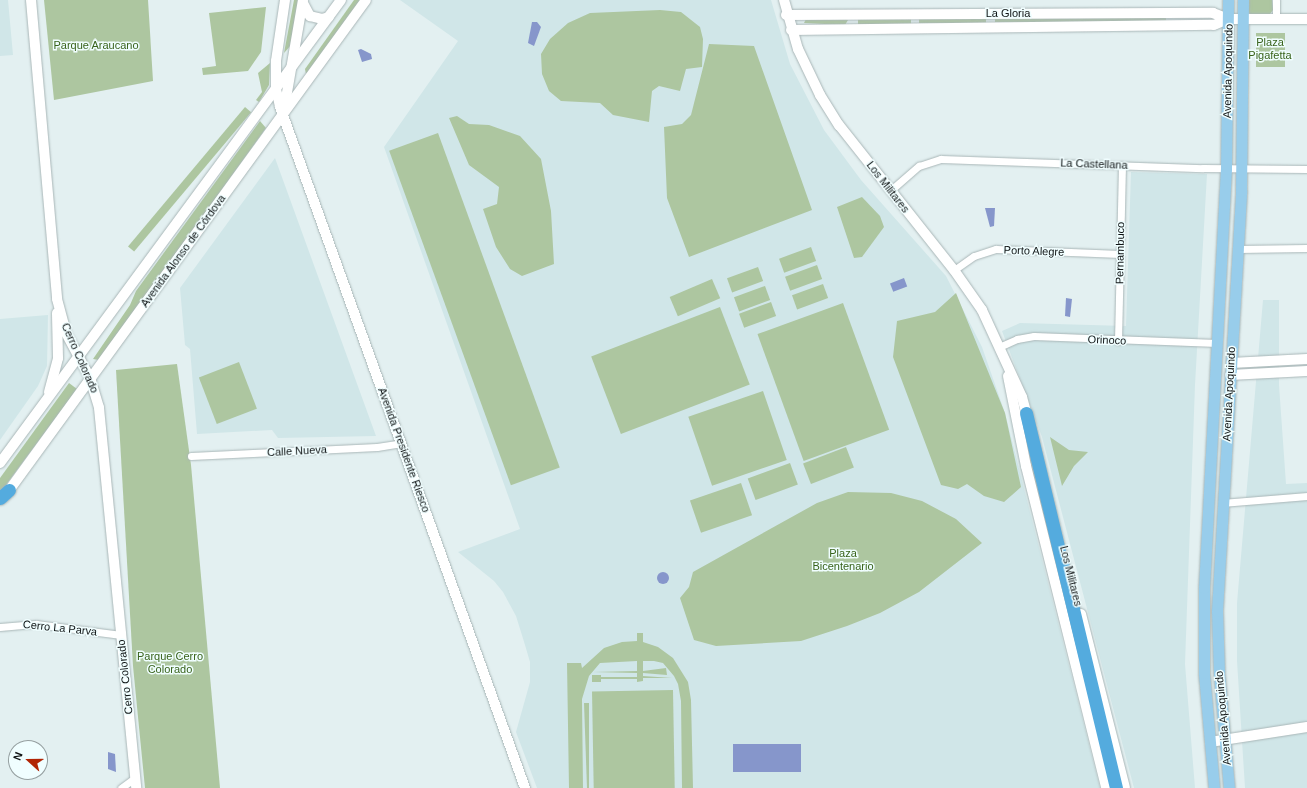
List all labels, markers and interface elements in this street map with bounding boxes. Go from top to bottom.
street label: La Gloria [986,6,1030,20]
street label: Avenida Apoquindo [1221,23,1235,119]
park label: Plaza Pigafetta [1248,36,1292,62]
park label: Parque Araucano [53,38,139,52]
street label: La Castellana [1060,156,1128,172]
street label: Los Militares [864,159,912,215]
street label: Avenida Alonso de Córdova [138,192,228,310]
street label: Pernambuco [1113,222,1127,284]
street label: Porto Alegre [1003,243,1065,259]
street label: Cerro Colorado [59,321,101,395]
street label: Orinoco [1088,333,1126,347]
street label: Avenida Apoquindo [1220,346,1238,442]
street label: Avenida Presidente Riesco [375,386,433,514]
street label: Calle Nueva [267,443,327,459]
street label: Los Militares [1057,544,1085,608]
park label: Plaza Bicentenario [812,547,874,573]
street label: Cerro La Parva [22,618,98,638]
street label: Cerro Colorado [115,639,135,715]
park label: Parque Cerro Colorado [137,650,203,676]
street label: Avenida Apoquindo [1212,670,1234,766]
north arrow [8,740,48,780]
text: N [11,750,25,762]

